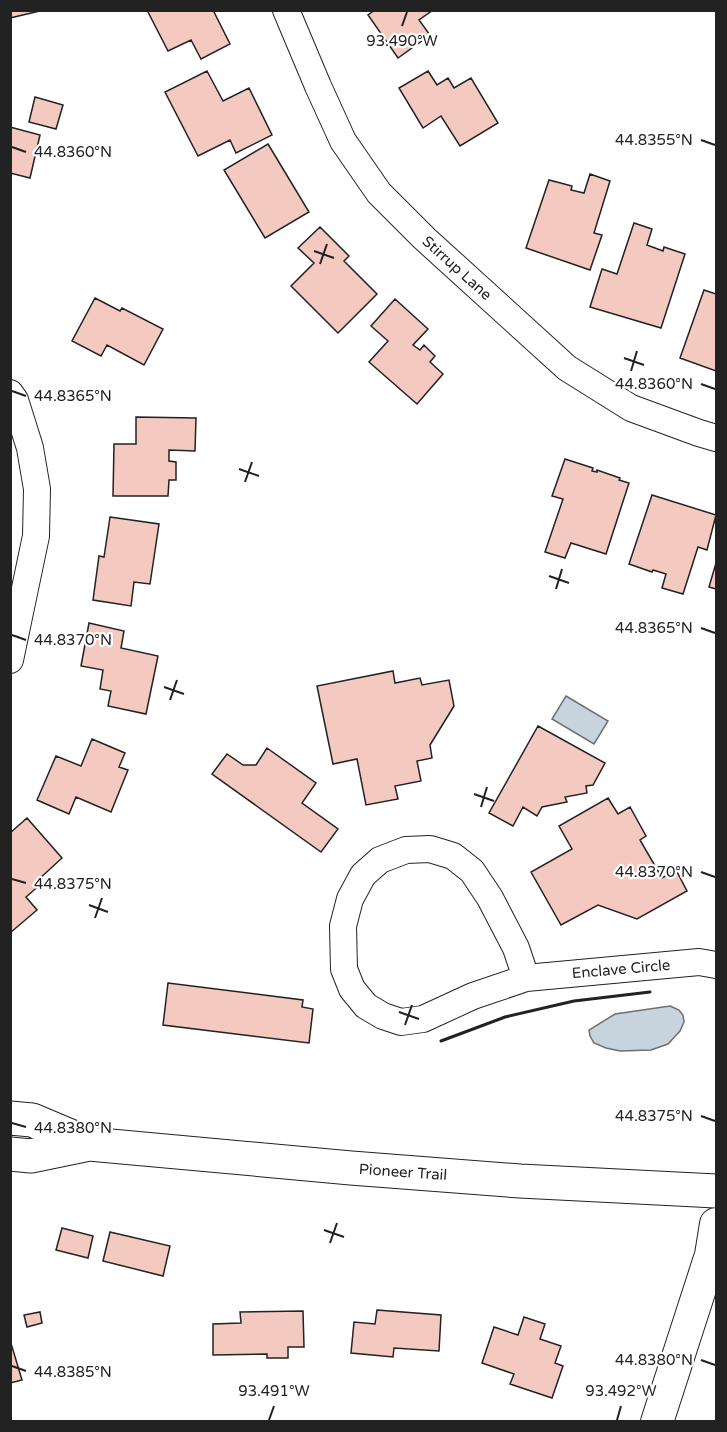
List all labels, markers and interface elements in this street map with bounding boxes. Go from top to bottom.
text: 93.490°W [366,32,438,50]
text: 44.8355°N [615,131,693,149]
text: 44.8360°N [34,143,112,161]
street label: Stirrup Lane [419,232,495,304]
text: 44.8360°N [615,375,693,393]
text: 44.8365°N [34,387,112,405]
text: 44.8365°N [615,619,693,637]
text: 44.8370°N [34,631,112,649]
text: 44.8370°N [615,863,693,881]
text: 44.8375°N [34,875,112,893]
street label: Enclave Circle [571,956,671,982]
text: 44.8375°N [615,1107,693,1125]
text: 44.8380°N [34,1119,112,1137]
street label: Pioneer Trail [358,1160,448,1184]
text: 44.8380°N [615,1351,693,1369]
text: 44.8385°N [34,1363,112,1381]
text: 93.491°W [238,1382,310,1400]
text: 93.492°W [585,1382,657,1400]

